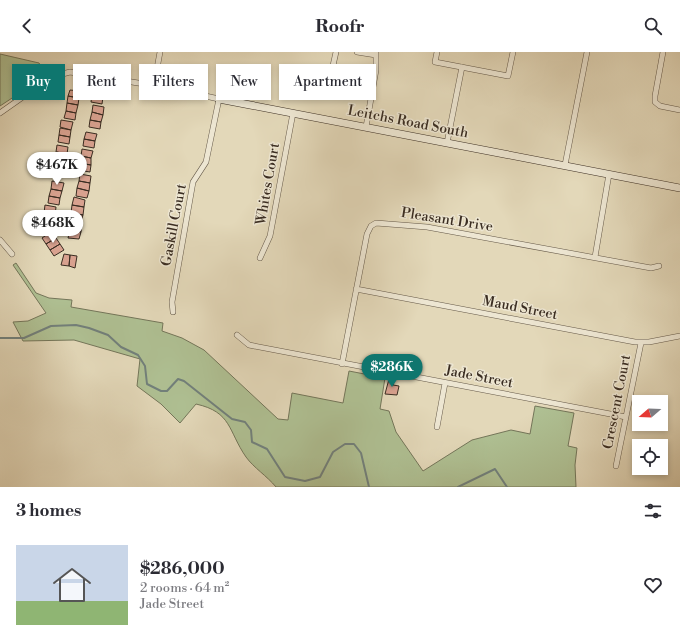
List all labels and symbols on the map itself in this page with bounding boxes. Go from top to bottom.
street label: Leitchs Road South [346,101,471,143]
street label: Whites Court [252,141,284,228]
pin: $467K [29,152,85,186]
street label: Gaskill Court [157,182,191,268]
street label: Pleasant Drive [400,204,494,236]
pin: $468K [25,210,81,244]
street label: Maud Street [481,292,559,324]
street label: Crescent Court [599,353,635,451]
pin: $286K [364,354,420,388]
street label: Jade Street [442,361,515,392]
north arrow [632,395,668,431]

